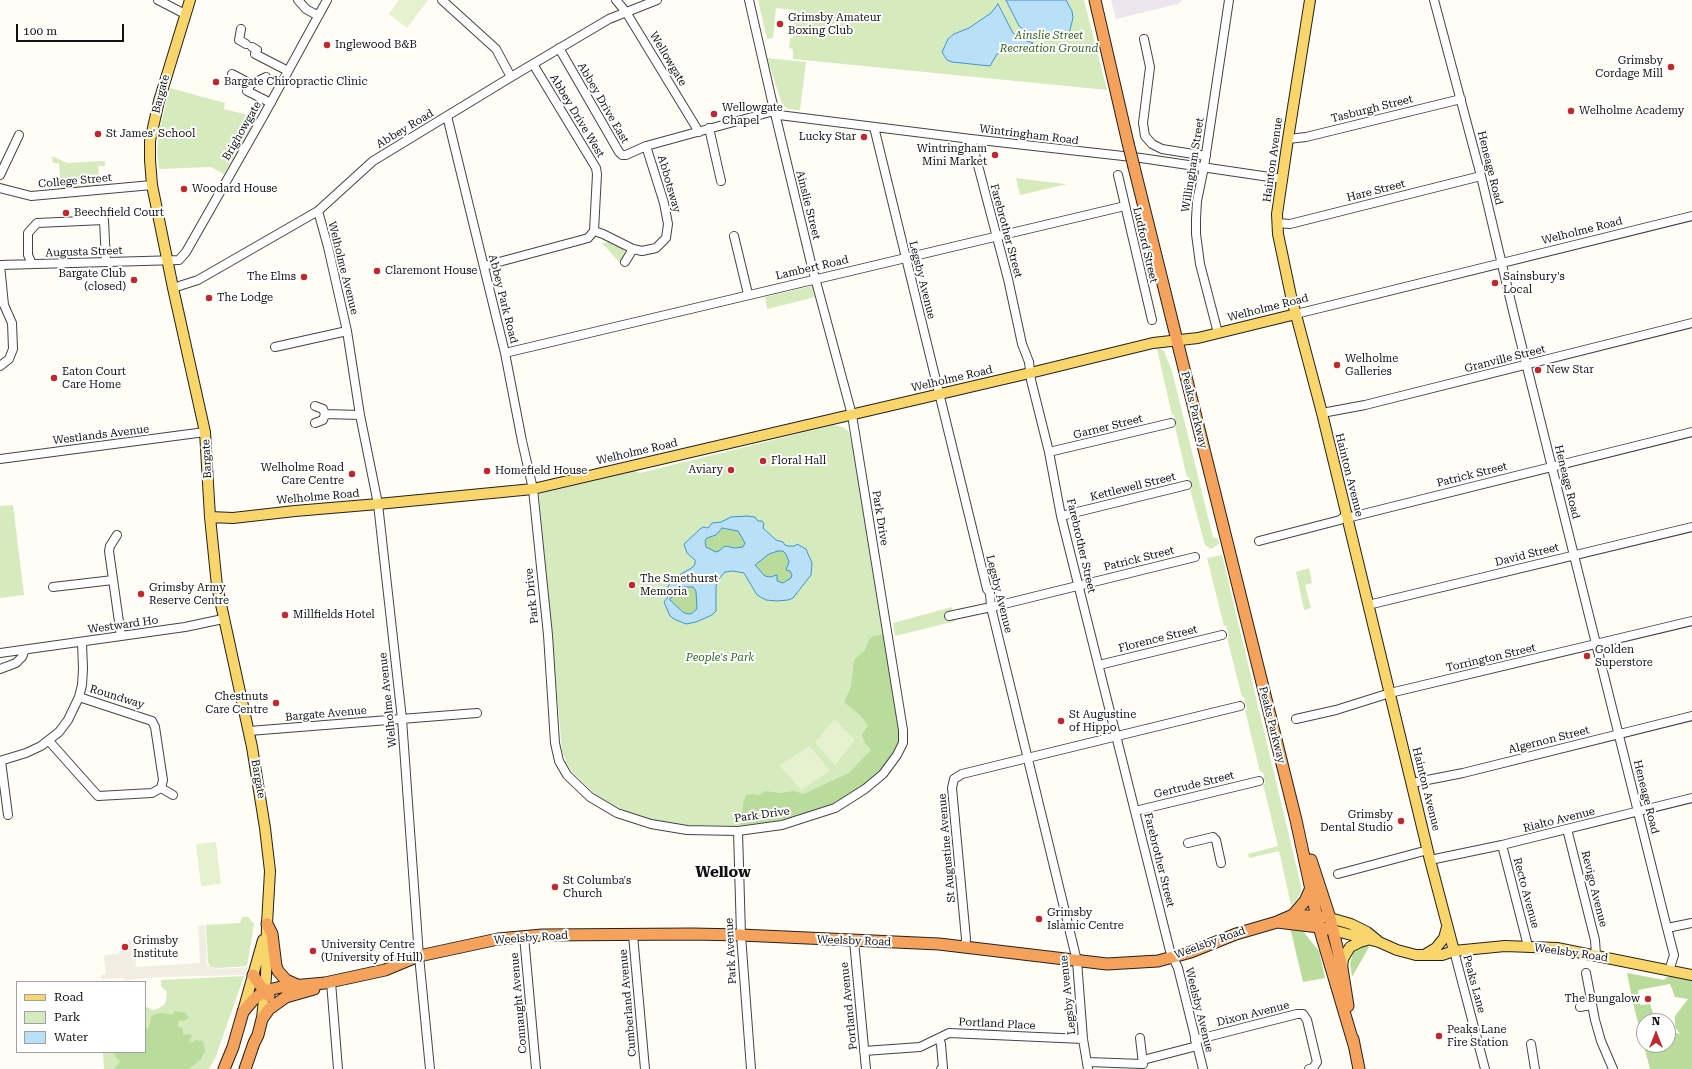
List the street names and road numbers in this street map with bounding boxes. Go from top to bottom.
street label: Wellowgate [647,30,689,88]
street label: Abbey Drive East [574,60,632,146]
street label: Abbey Drive West [547,72,607,160]
street label: Bargate [150,73,172,115]
street label: Tasburgh Street [1330,92,1414,126]
street label: Brighowgate [220,99,264,163]
street label: Abbey Road [374,107,436,151]
street label: Willingham Street [1179,117,1207,213]
street label: Hainton Avenue [1261,117,1285,203]
street label: Wintringham Road [979,122,1079,148]
street label: Heneage Road [1474,130,1506,206]
street label: Abbotsway [654,154,684,214]
street label: Ainslie Street [793,169,823,241]
street label: College Street [38,171,112,191]
street label: Hare Street [1345,177,1407,205]
street label: Farebrother Street [987,183,1025,279]
street label: Ludford Street [1130,206,1160,284]
street label: Welholme Road [1540,215,1624,247]
street label: Welholme Avenue [325,220,361,316]
street label: Legsby Avenue [906,240,938,320]
street label: Augusta Street [45,244,123,260]
street label: Abbey Park Road [486,253,520,345]
street label: Lambert Road [774,253,850,283]
street label: Welholme Road [1226,292,1310,324]
street label: Granville Street [1463,343,1547,375]
street label: Welholme Road [910,363,994,395]
street label: Peaks Parkway [1178,370,1210,450]
street label: Garner Street [1072,412,1144,442]
street label: Westlands Avenue [52,423,150,447]
street label: Hainton Avenue [1332,432,1366,518]
street label: Welholme Road [595,436,679,468]
street label: Bargate [199,439,215,479]
street label: Heneage Road [1551,444,1583,520]
street label: Patrick Street [1435,460,1509,490]
street label: Kettlewell Street [1089,470,1177,504]
street label: Welholme Road [276,487,360,507]
street label: Park Drive [869,489,891,547]
street label: Farebrother Street [1064,497,1098,595]
street label: David Street [1494,541,1560,569]
street label: Patrick Street [1102,544,1176,574]
street label: Legsby Avenue [983,554,1015,634]
street label: Park Drive [523,568,541,624]
street label: Westward Ho [87,614,159,636]
street label: Florence Street [1117,623,1199,655]
street label: Torrington Street [1445,641,1537,675]
street label: Welholme Avenue [376,652,400,748]
street label: Roundway [88,682,146,712]
street label: Peaks Parkway [1256,685,1288,765]
street label: Bargate Avenue [285,704,367,724]
street label: Algernon Street [1507,724,1591,756]
street label: Hainton Avenue [1409,746,1443,832]
street label: Bargate [248,758,268,800]
street label: Heneage Road [1630,759,1662,835]
street label: Gertrude Street [1152,769,1236,801]
street label: St Augustine Avenue [936,793,958,903]
street label: Park Drive [733,805,791,825]
street label: Rialto Avenue [1522,805,1596,835]
street label: Farebrother Street [1141,811,1177,909]
street label: Revigo Avenue [1578,849,1610,929]
street label: Recto Avenue [1510,856,1542,930]
street label: Park Avenue [723,917,739,985]
street label: Weelsby Road [1173,924,1247,962]
street label: Weelsby Road [493,929,569,947]
street label: Weelsby Road [817,933,891,949]
street label: Weelsby Road [1533,941,1609,965]
street label: Cumberland Avenue [617,949,639,1057]
street label: Connaught Avenue [508,952,530,1054]
street label: Peaks Lane [1460,953,1488,1015]
street label: Legsby Avenue [1057,955,1079,1035]
street label: Portland Avenue [838,962,860,1050]
street label: Weelsby Avenue [1182,966,1216,1054]
street label: Dixon Avenue [1215,999,1291,1029]
street label: Portland Place [958,1015,1036,1033]

